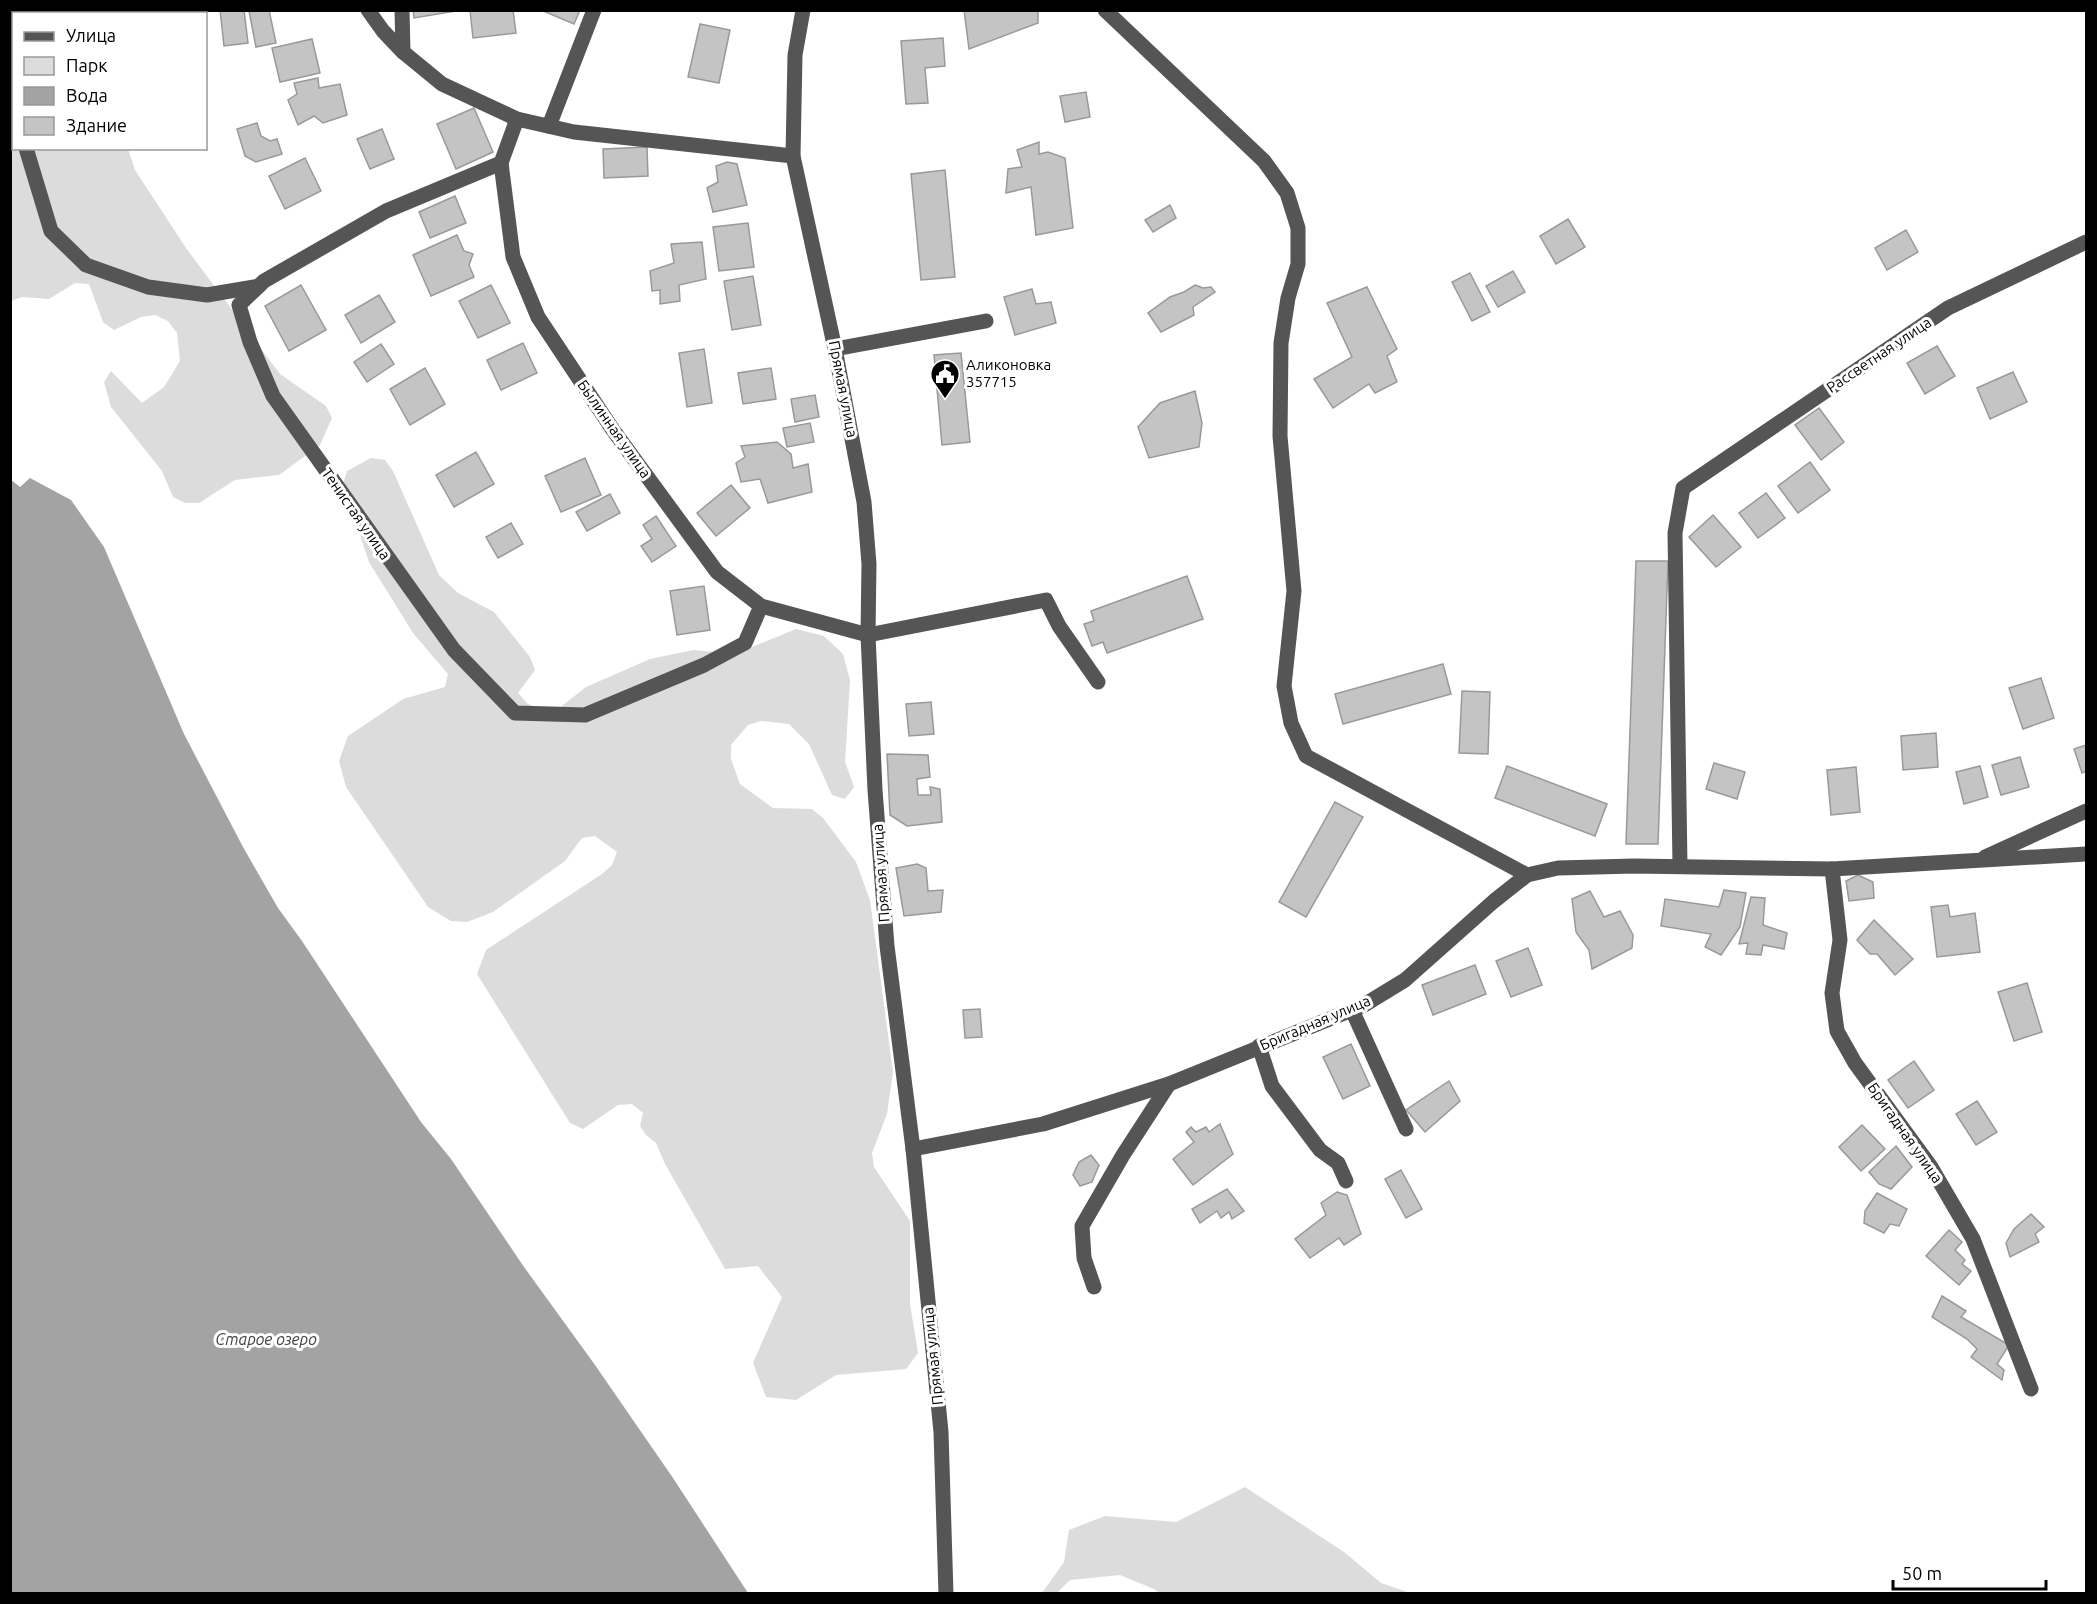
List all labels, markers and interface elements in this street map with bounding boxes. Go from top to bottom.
legend [12,12,207,150]
text: Улица [66,25,116,45]
text: Парк [66,55,107,75]
text: Вода [66,85,108,105]
text: Здание [66,115,127,135]
street label: Рассветная улица [1823,313,1934,396]
street label: Прямая улица [826,339,861,439]
place label: Аликоновка 357715 [966,356,1051,390]
public building icon: Аликоновка 357715 [929,358,961,400]
street label: Былинная улица [574,376,655,481]
street label: Тенистая улица [319,465,394,563]
street label: Прямая улица [869,823,892,923]
street label: Бригадная улица [1257,992,1373,1054]
street label: Бригадная улица [1864,1079,1946,1186]
street label: Прямая улица [919,1306,946,1406]
water label: Старое озеро [215,1330,317,1348]
scale bar [1893,1553,2046,1591]
text: 50 m [1902,1563,1942,1583]

